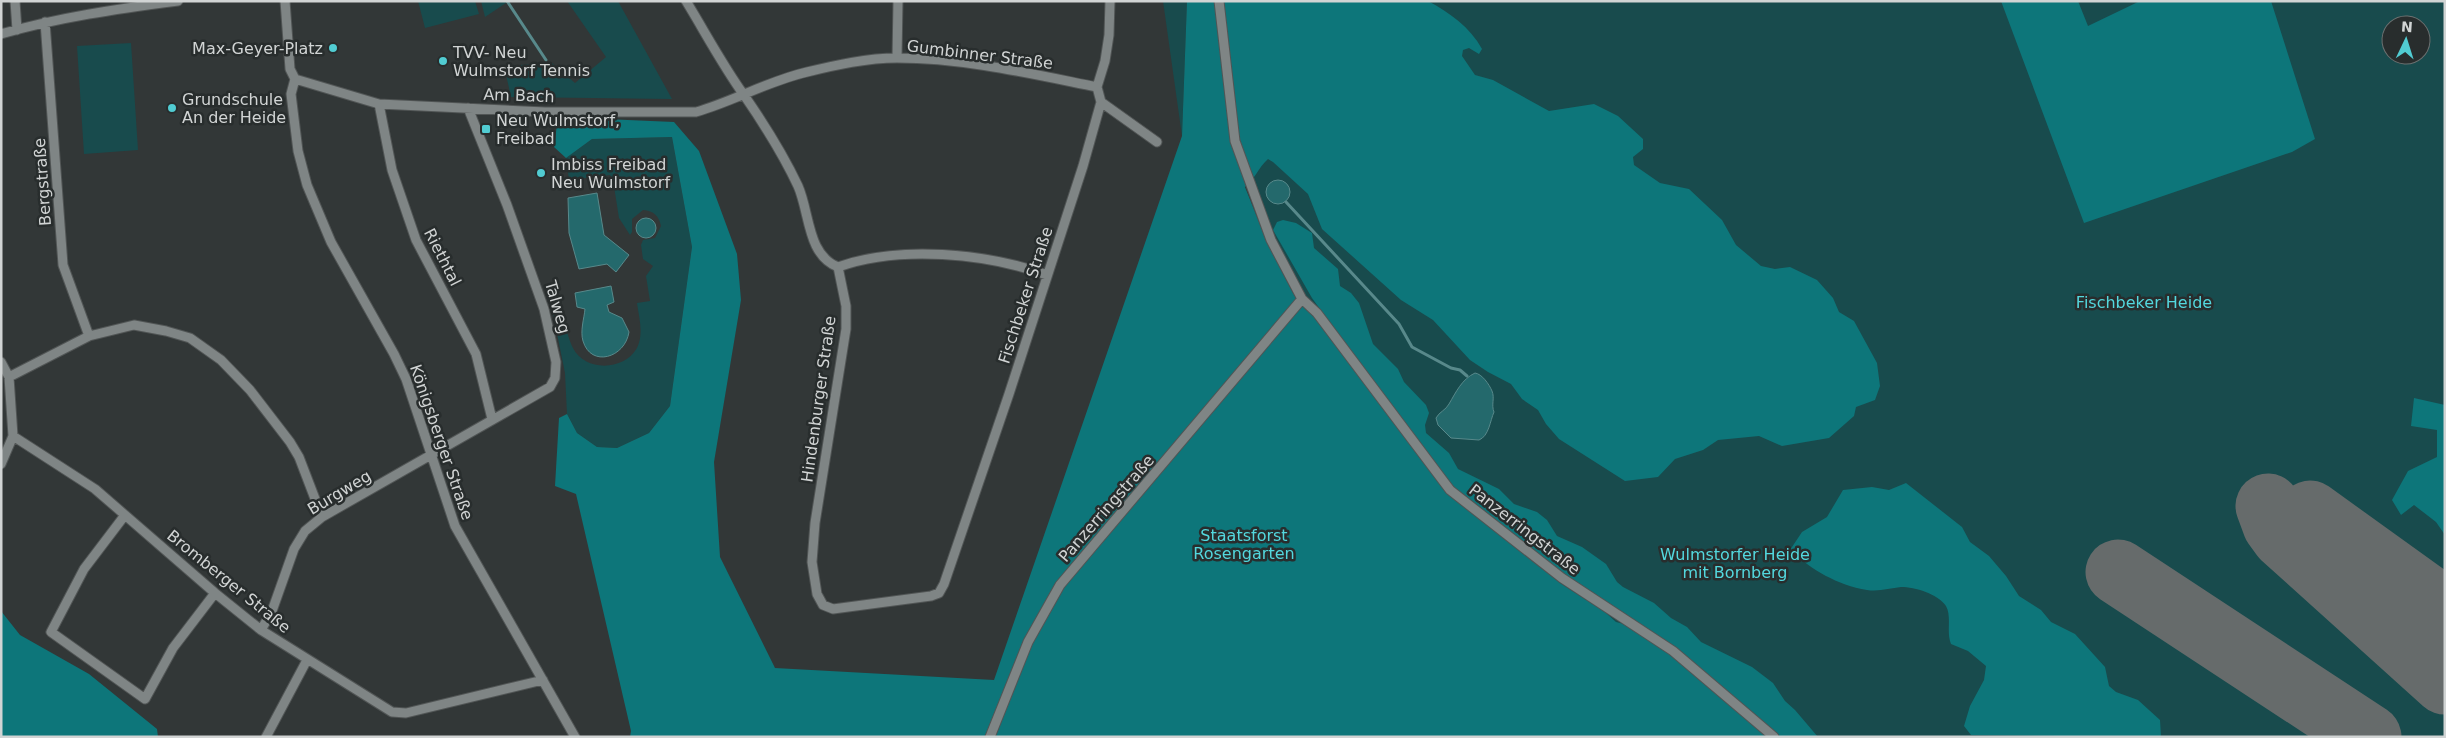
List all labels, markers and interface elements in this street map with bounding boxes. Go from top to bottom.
north arrow [2381,15,2431,65]
text: N [2401,19,2413,35]
street label: Gumbinner Straße [906,36,1054,73]
place label: Max-Geyer-Platz [192,39,323,58]
marker: Max-Geyer-Platz [327,42,339,54]
place label: TVV- Neu Wulmstorf Tennis [452,43,590,80]
marker: TVV- Neu Wulmstorf Tennis [437,55,449,67]
street label: Am Bach [483,85,555,106]
place label: Grundschule An der Heide [182,90,286,127]
marker: Grundschule An der Heide [166,102,178,114]
place label: Neu Wulmstorf, Freibad [496,111,620,148]
marker: Neu Wulmstorf, Freibad [480,123,492,135]
street label: Bergstraße [30,137,55,227]
place label: Imbiss Freibad Neu Wulmstorf [551,155,670,192]
marker: Imbiss Freibad Neu Wulmstorf [535,167,547,179]
street label: Fischbeker Straße [994,224,1057,366]
street label: Riethtal [420,225,465,289]
street label: Talweg [541,277,574,336]
park label: Fischbeker Heide [2076,293,2212,312]
street label: Hindenburger Straße [797,315,840,483]
street label: Königsberger Straße [406,362,477,522]
street label: Panzerringstraße [1055,451,1158,566]
street label: Burgweg [304,466,374,519]
street label: Panzerringstraße [1465,480,1584,579]
street label: Bromberger Straße [163,526,294,637]
park label: Staatsforst Rosengarten [1193,526,1295,563]
park label: Wulmstorfer Heide mit Bornberg [1660,545,1810,582]

